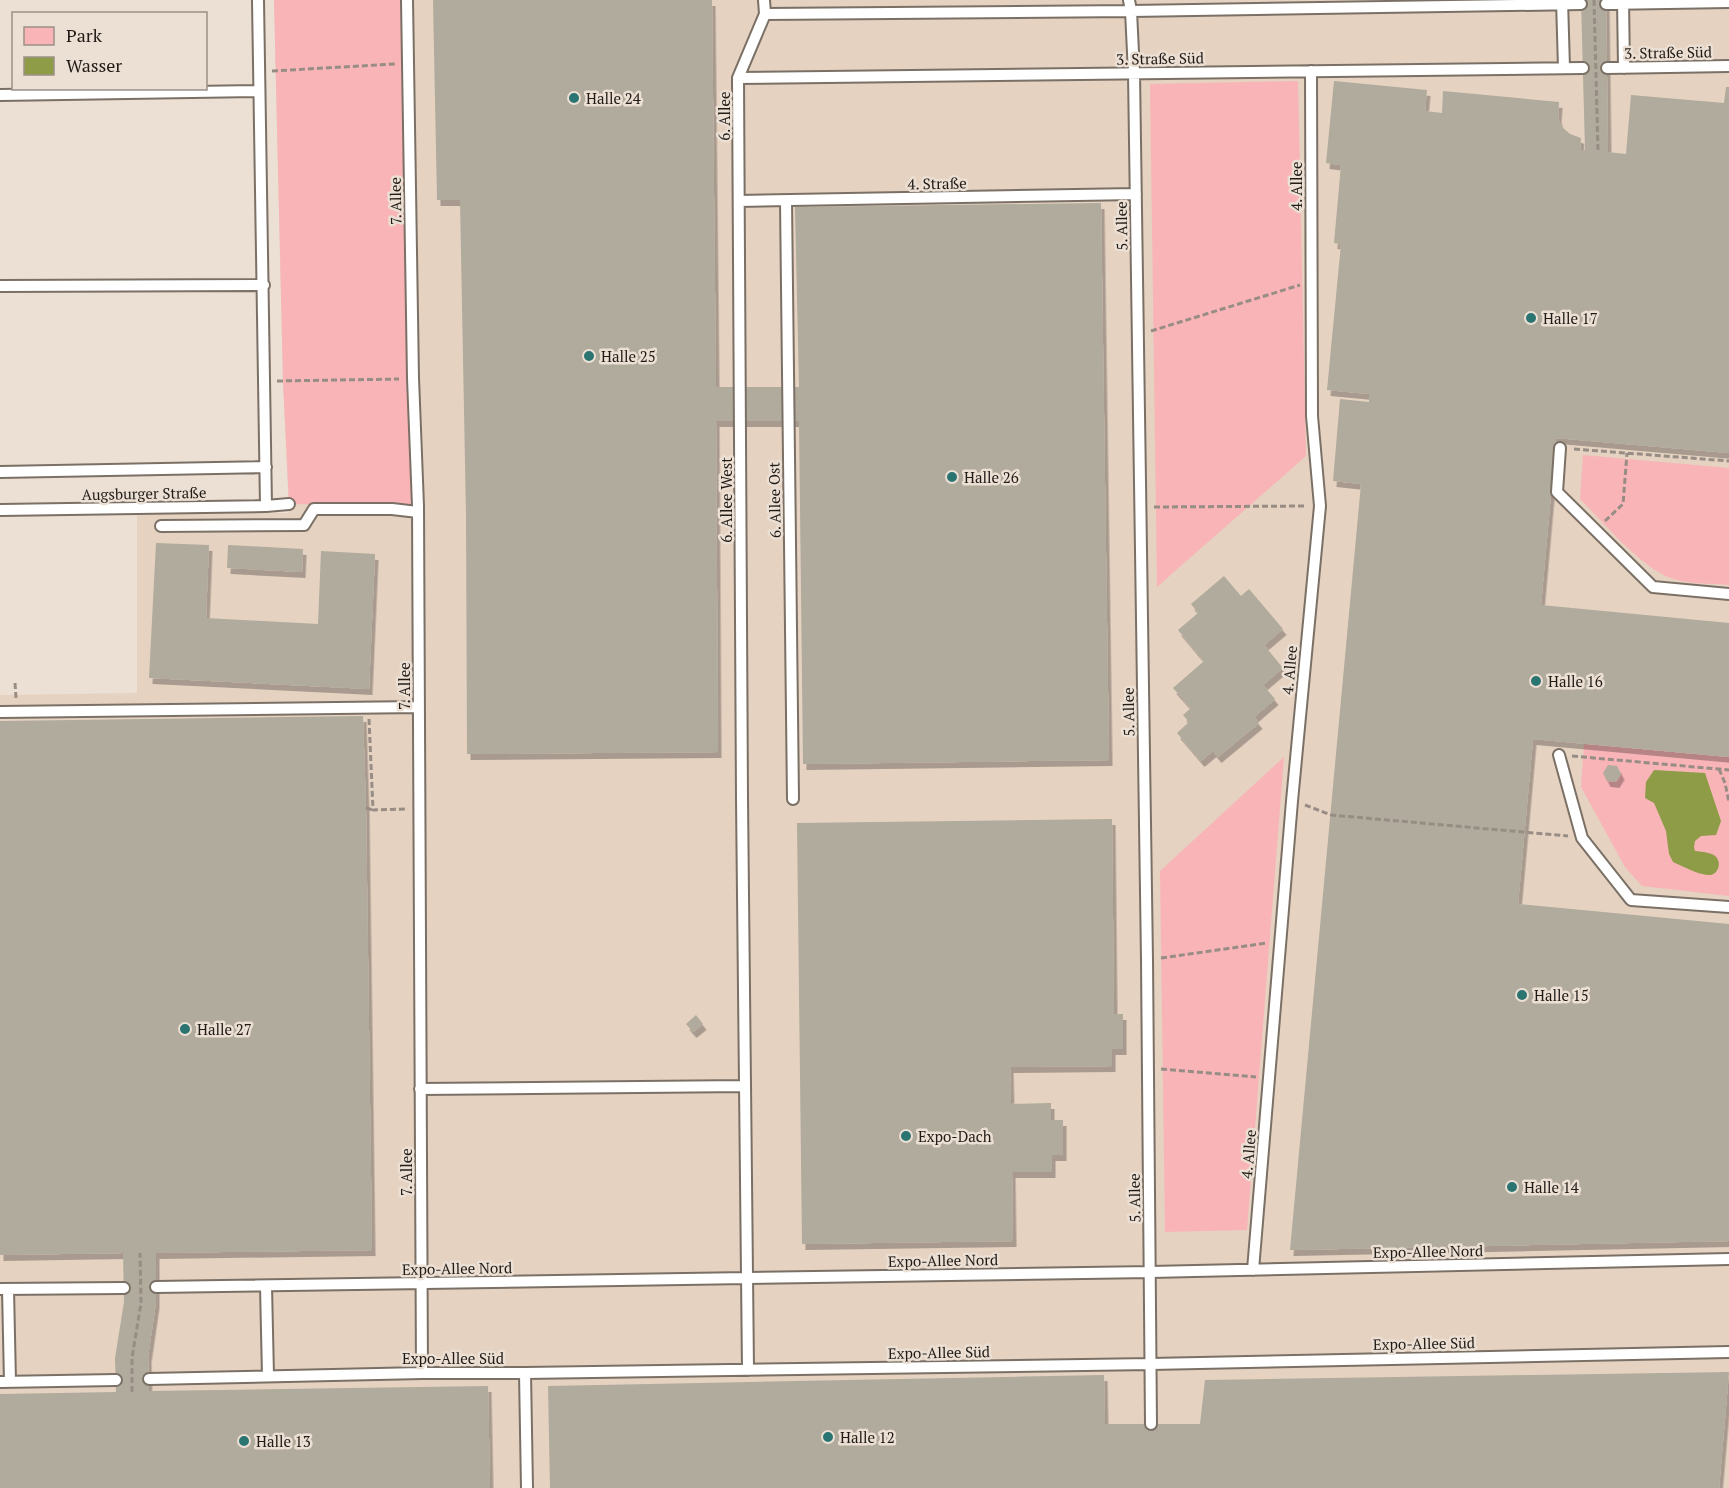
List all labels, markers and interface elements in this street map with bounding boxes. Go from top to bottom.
legend [12,12,207,90]
text: Park [66,23,103,47]
street label: 3. Straße Süd [1624,41,1712,63]
street label: 3. Straße Süd [1116,47,1204,69]
text: Wasser [66,53,122,77]
place label: Halle 24 [586,88,641,108]
marker: Halle 24 [567,91,581,105]
street label: 6. Allee [714,91,734,141]
street label: 4. Allee [1286,161,1306,211]
street label: 4. Straße [907,172,967,194]
street label: 7. Allee [385,177,405,225]
street label: 5. Allee [1111,201,1131,251]
place label: Halle 17 [1543,308,1598,328]
marker: Halle 17 [1524,311,1538,325]
place label: Halle 25 [601,346,656,366]
marker: Halle 25 [582,349,596,363]
street label: 6. Allee West [716,457,736,543]
street label: 6. Allee Ost [763,461,785,538]
place label: Halle 26 [964,467,1019,487]
marker: Halle 26 [945,470,959,484]
street label: Augsburger Straße [81,482,207,504]
street label: 4. Allee [1277,645,1301,695]
street label: 7. Allee [394,662,414,710]
place label: Halle 16 [1548,671,1603,691]
marker: Halle 16 [1529,674,1543,688]
street label: 5. Allee [1118,687,1138,737]
place label: Halle 15 [1534,985,1589,1005]
marker: Halle 15 [1515,988,1529,1002]
place label: Halle 27 [197,1019,252,1039]
marker: Halle 27 [178,1022,192,1036]
place label: Expo-Dach [918,1126,992,1146]
marker: Expo-Dach [899,1129,913,1143]
street label: 4. Allee [1236,1129,1260,1179]
street label: 7. Allee [396,1148,416,1196]
street label: 5. Allee [1124,1173,1144,1223]
place label: Halle 14 [1524,1177,1579,1197]
marker: Halle 14 [1505,1180,1519,1194]
street label: Expo-Allee Nord [1373,1240,1483,1262]
street label: Expo-Allee Nord [888,1249,998,1271]
street label: Expo-Allee Nord [402,1257,512,1279]
street label: Expo-Allee Süd [1373,1332,1475,1354]
street label: Expo-Allee Süd [888,1341,990,1363]
street label: Expo-Allee Süd [402,1348,504,1368]
place label: Halle 12 [840,1427,895,1447]
marker: Halle 12 [821,1430,835,1444]
place label: Halle 13 [256,1431,311,1451]
marker: Halle 13 [237,1434,251,1448]

